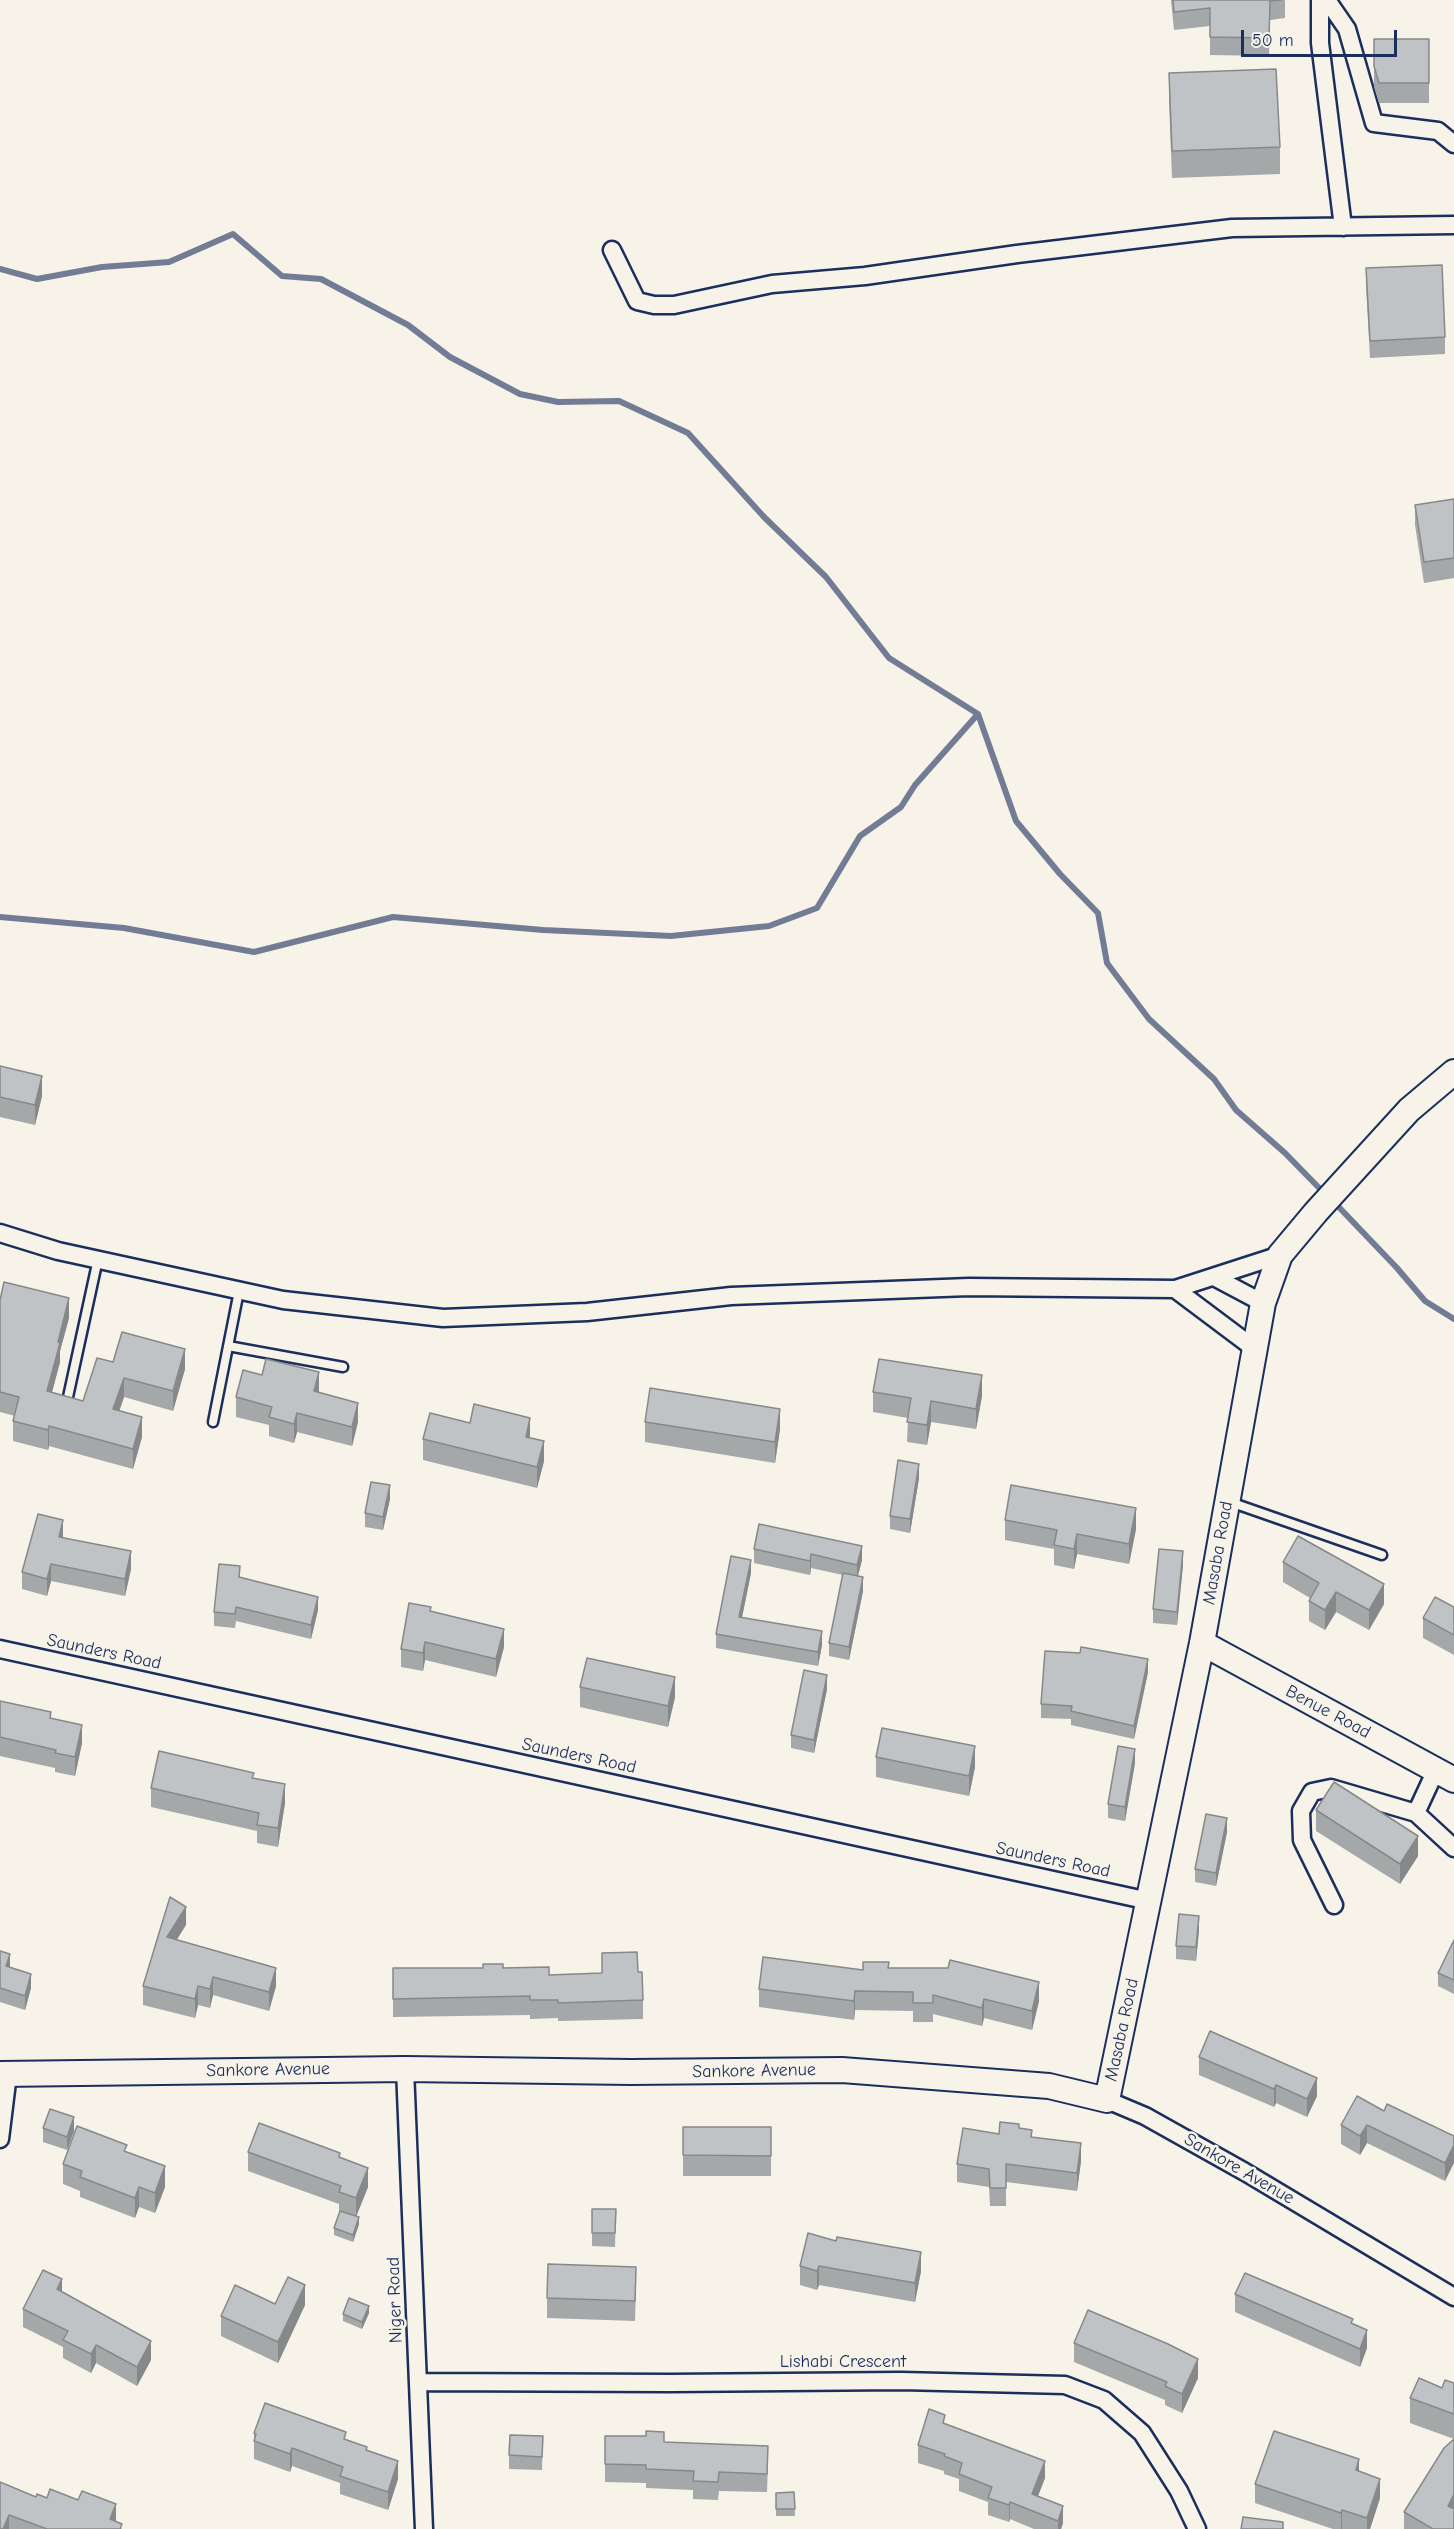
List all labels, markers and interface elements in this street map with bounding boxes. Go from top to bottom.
scale bar [1244,18,1400,56]
text: 50 m [1252,30,1294,51]
street label: Masaba Road [1198,1499,1238,1607]
street label: Saunders Road [45,1629,163,1675]
street label: Benue Road [1282,1681,1374,1743]
street label: Saunders Road [520,1733,638,1779]
street label: Saunders Road [994,1837,1112,1883]
street label: Masaba Road [1101,1976,1143,2084]
street label: Sankore Avenue [206,2058,330,2082]
street label: Sankore Avenue [692,2059,816,2083]
street label: Sankore Avenue [1180,2129,1298,2209]
street label: Niger Road [383,2256,407,2344]
street label: Lishabi Crescent [780,2351,906,2373]

